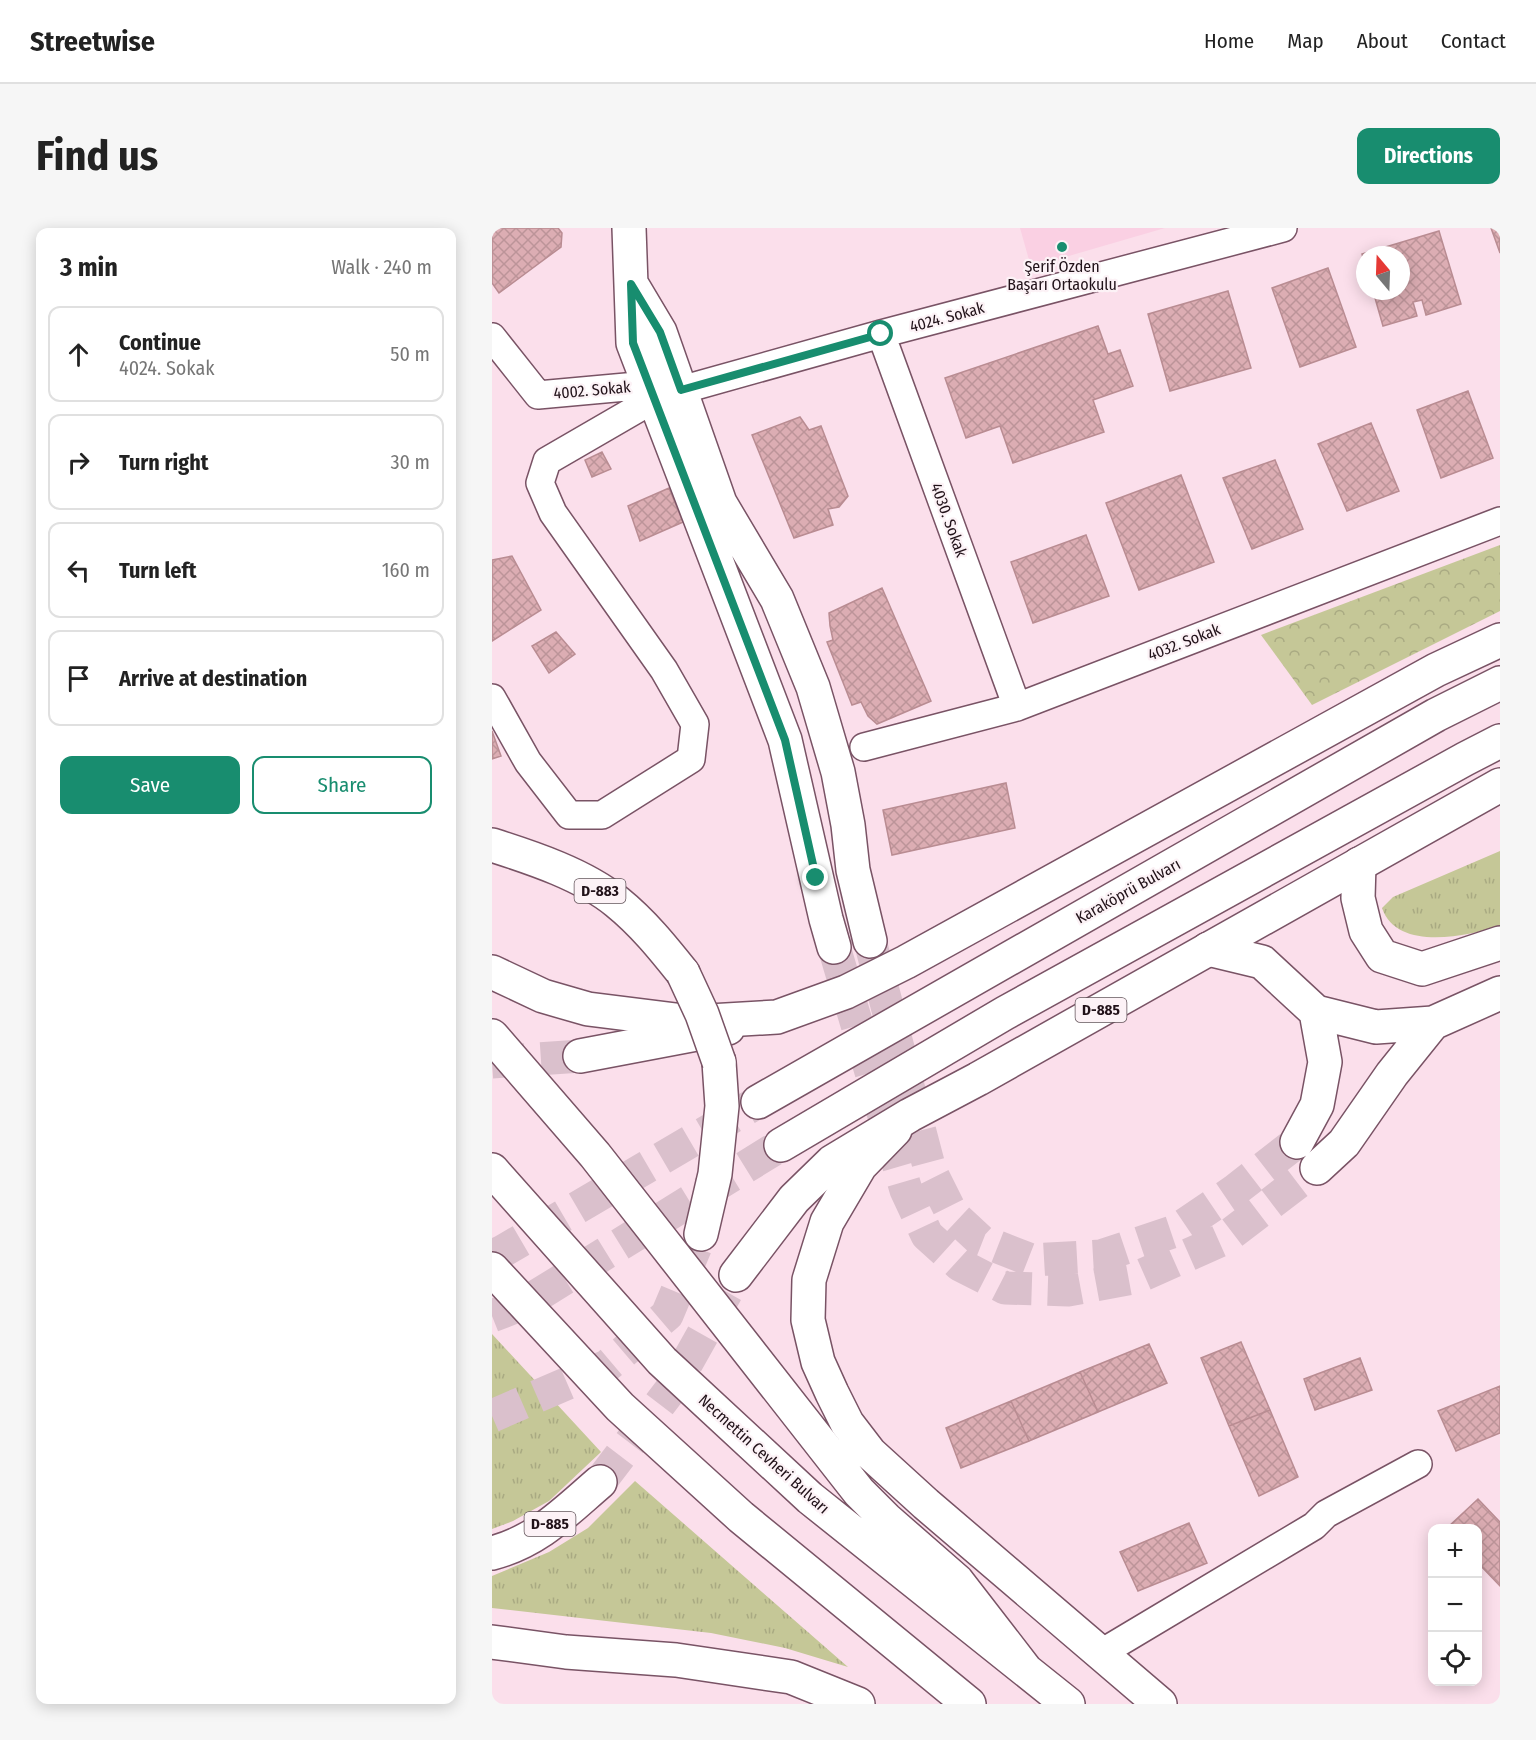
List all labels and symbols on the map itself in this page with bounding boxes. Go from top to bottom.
marker: Şerif Özden Başarı Ortaokulu [1055,240,1069,254]
north arrow [1356,246,1410,300]
place label: Şerif Özden Başarı Ortaokulu [1007,257,1117,294]
street label: 4024. Sokak [908,298,987,336]
route start [867,320,893,346]
street label: 4002. Sokak [553,377,632,403]
street label: 4030. Sokak [927,480,971,560]
street label: 4032. Sokak [1145,619,1223,665]
street label: Karaköprü Bulvarı [1072,854,1184,928]
route end [802,864,828,890]
road number: D-883 [574,879,626,903]
road number: D-885 [1076,998,1126,1022]
street label: Necmettin Cevheri Bulvarı [695,1390,833,1518]
road number: D-885 [524,1512,576,1536]

